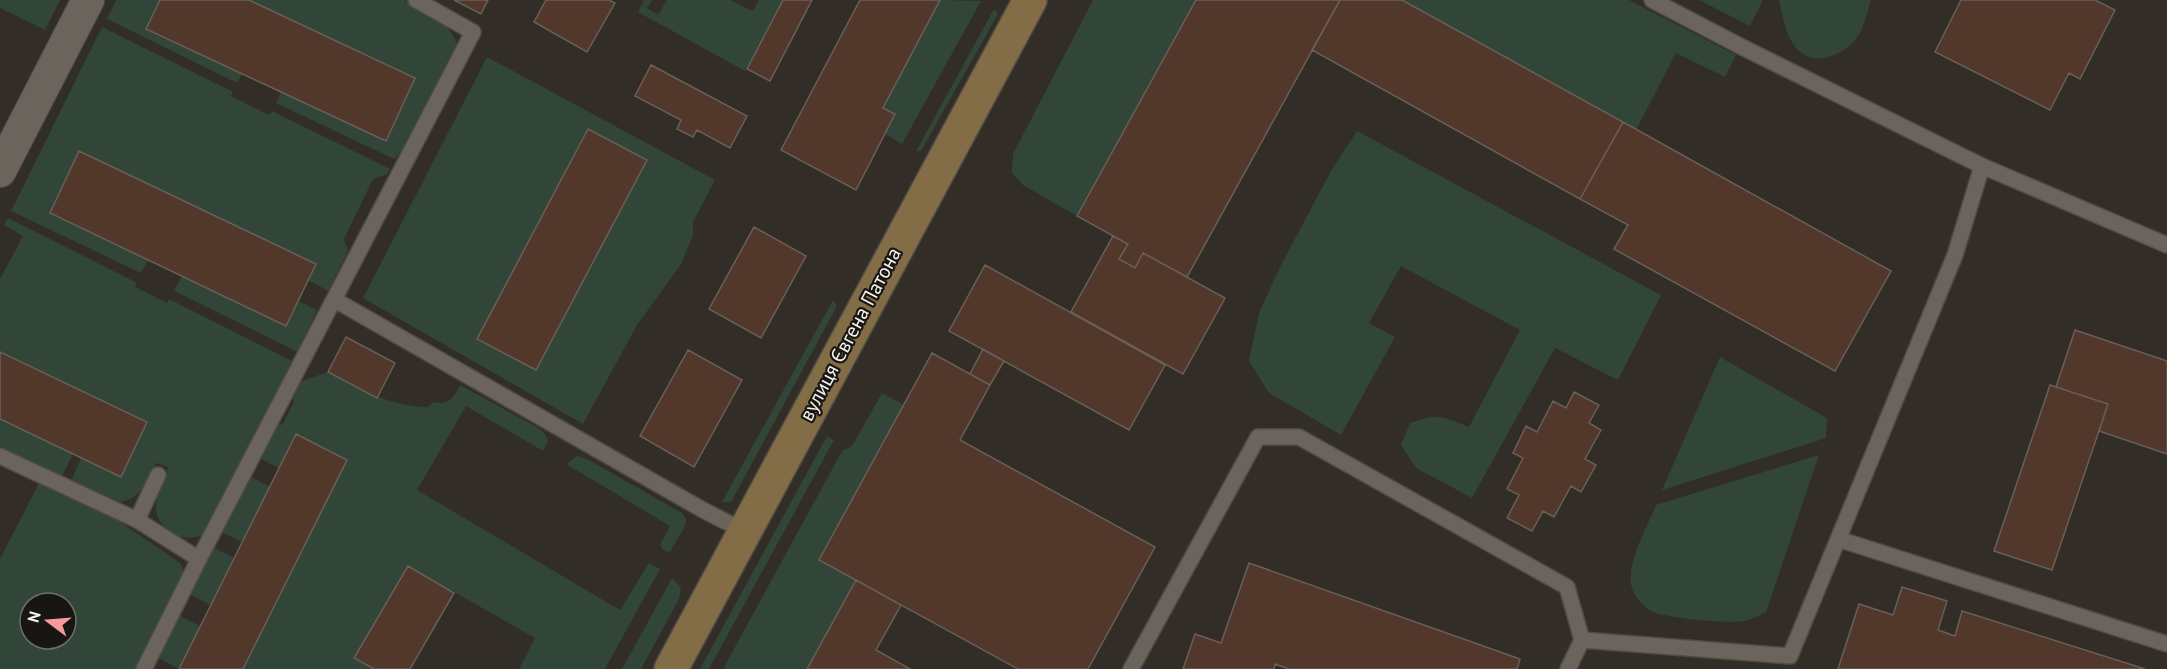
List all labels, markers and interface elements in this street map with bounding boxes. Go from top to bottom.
street label: вулиця Євгена Патона [793,243,907,425]
north arrow [18,591,78,651]
text: N [23,609,45,625]

